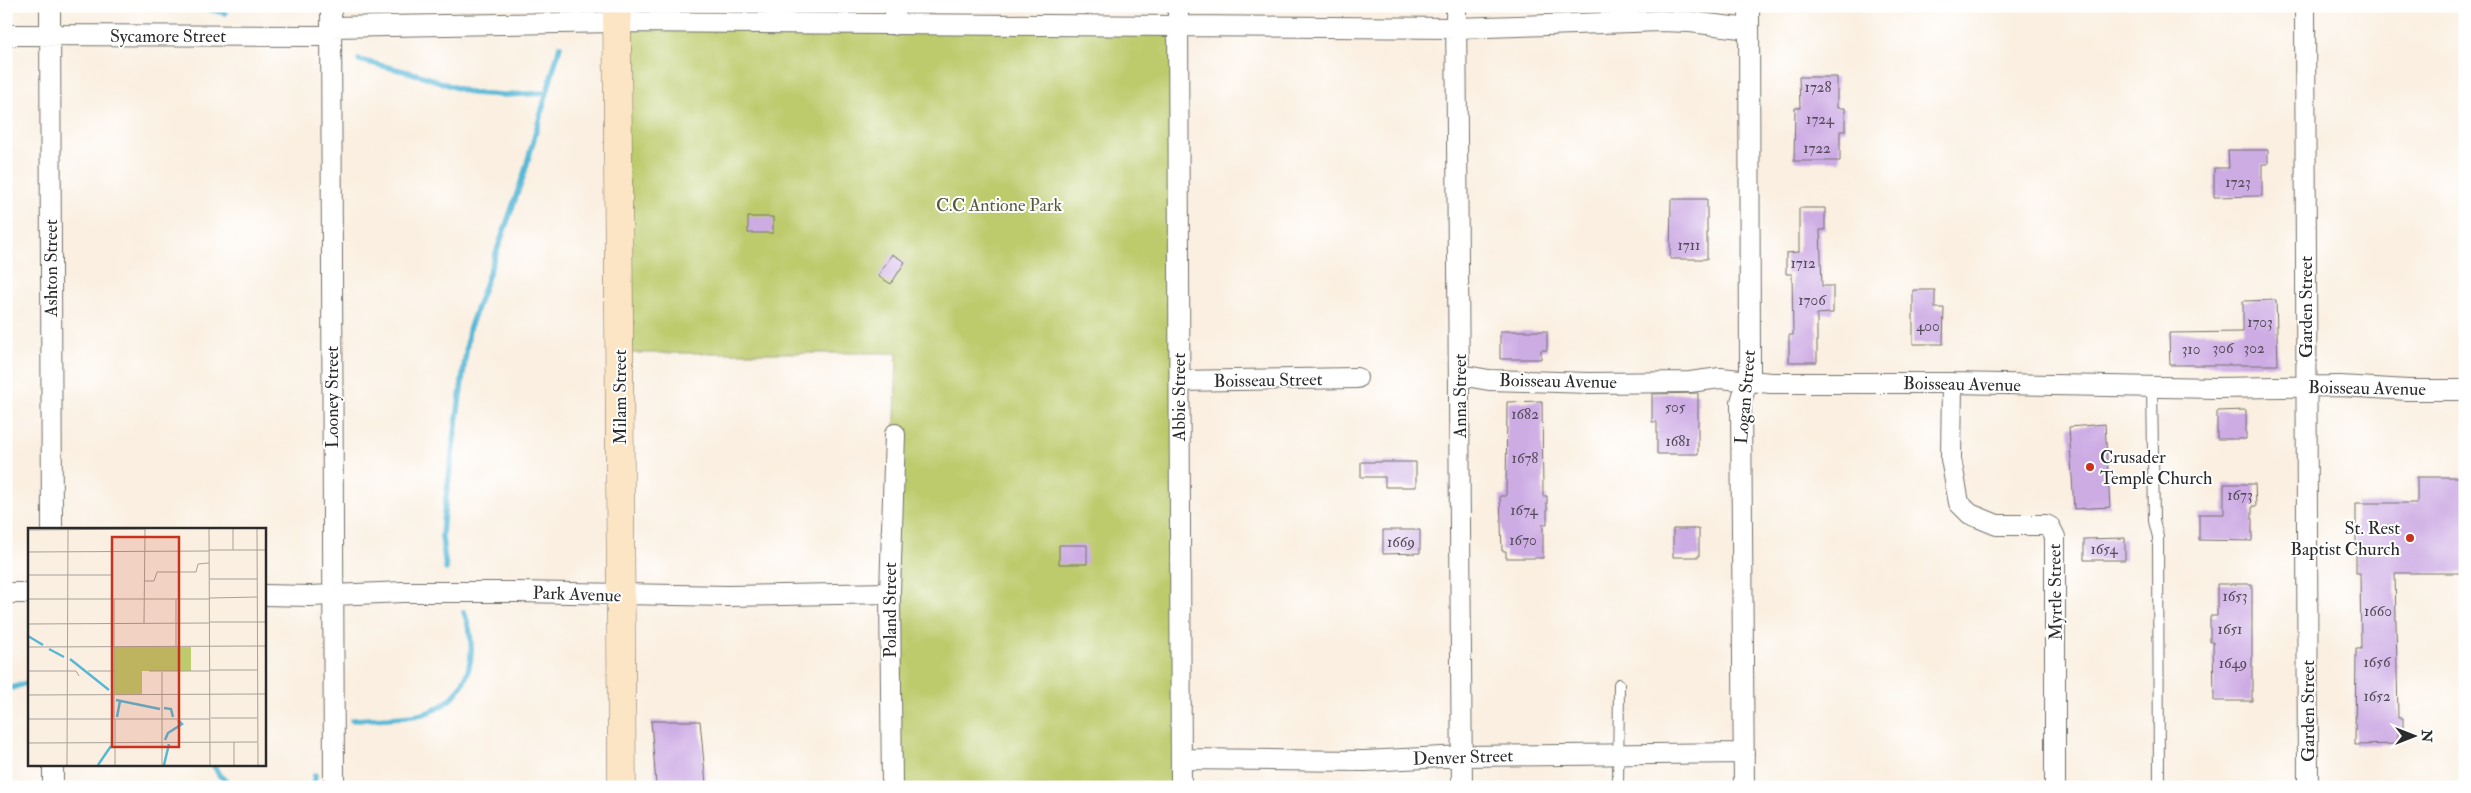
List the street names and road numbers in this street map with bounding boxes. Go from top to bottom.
street label: Sycamore Street [110,25,226,48]
street label: Ashton Street [40,219,63,318]
street label: Garden Street [2295,256,2318,358]
street label: Looney Street [321,346,344,448]
street label: Milam Street [609,349,632,445]
street label: Logan Street [1730,349,1761,445]
street label: Abbie Street [1168,353,1191,442]
street label: Anna Street [1449,354,1472,439]
street label: Boisseau Street [1213,368,1323,393]
street label: Boisseau Avenue [1499,369,1617,394]
street label: Boisseau Avenue [1903,372,2021,397]
street label: Boisseau Avenue [2308,376,2426,401]
street label: Myrtle Street [2043,543,2068,641]
street label: Poland Street [879,562,902,658]
street label: Park Avenue [532,581,622,608]
street label: Garden Street [2297,660,2320,762]
street label: Denver Street [1413,744,1514,771]

